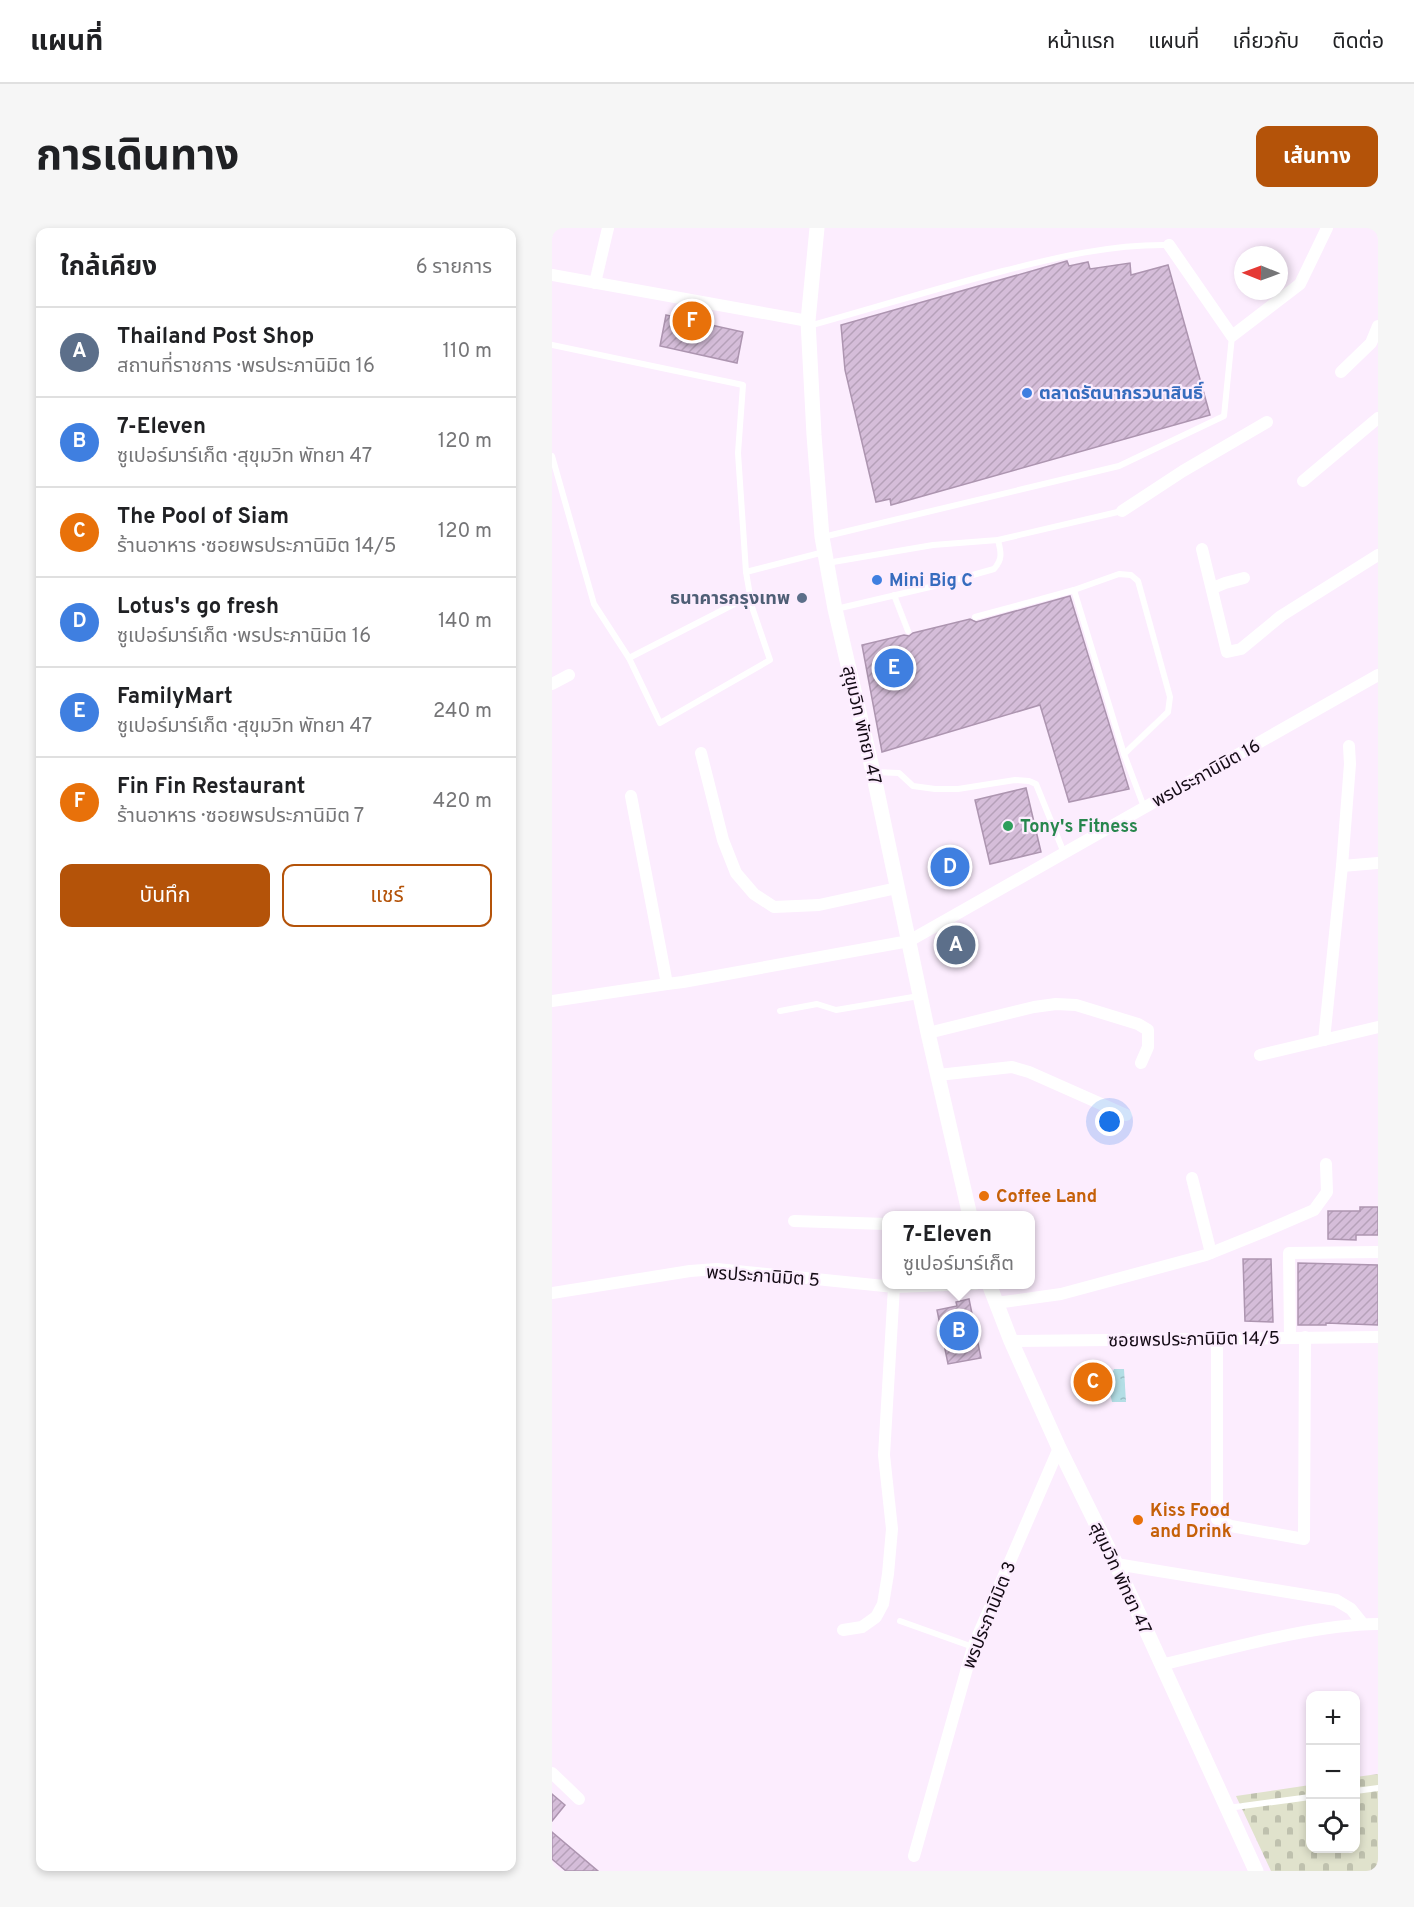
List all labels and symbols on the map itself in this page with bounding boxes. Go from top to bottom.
north arrow [1234,246,1288,300]
pin: F [672,298,712,344]
place label: ตลาดรัตนากรวนาสินธิ์ [1039,381,1204,406]
marker: ตลาดรัตนากรวนาสินธิ์ [1020,386,1034,400]
place label: Mini Big C [889,570,973,593]
marker: Mini Big C [870,573,884,587]
place label: ธนาคารกรุงเทพ [670,588,790,611]
marker: ธนาคารกรุงเทพ [795,591,809,605]
pin: E [874,646,914,690]
street label: สุขุมวิท พัทยา 47 [836,664,885,787]
street label: พรประภานิมิต 16 [1148,735,1265,814]
place label: Tony's Fitness [1020,816,1138,839]
marker: Tony's Fitness [1001,819,1015,833]
pin: D [930,844,970,890]
pin: A [936,922,976,968]
your location [1095,1107,1124,1136]
place label: Coffee Land [996,1186,1097,1209]
marker: Coffee Land [977,1189,991,1203]
street label: พรประภานิมิต 5 [705,1262,821,1293]
pin: B [940,1308,978,1354]
street label: ซอยพรประภานิมิต 14/5 [1108,1328,1280,1353]
pin: C [1074,1360,1112,1404]
place label: Kiss Food and Drink [1150,1500,1232,1544]
marker: Kiss Food and Drink [1131,1513,1145,1527]
street label: สุขุมวิท พัทยา 47 [1084,1519,1156,1638]
street label: พรประภานิมิต 3 [958,1558,1022,1673]

